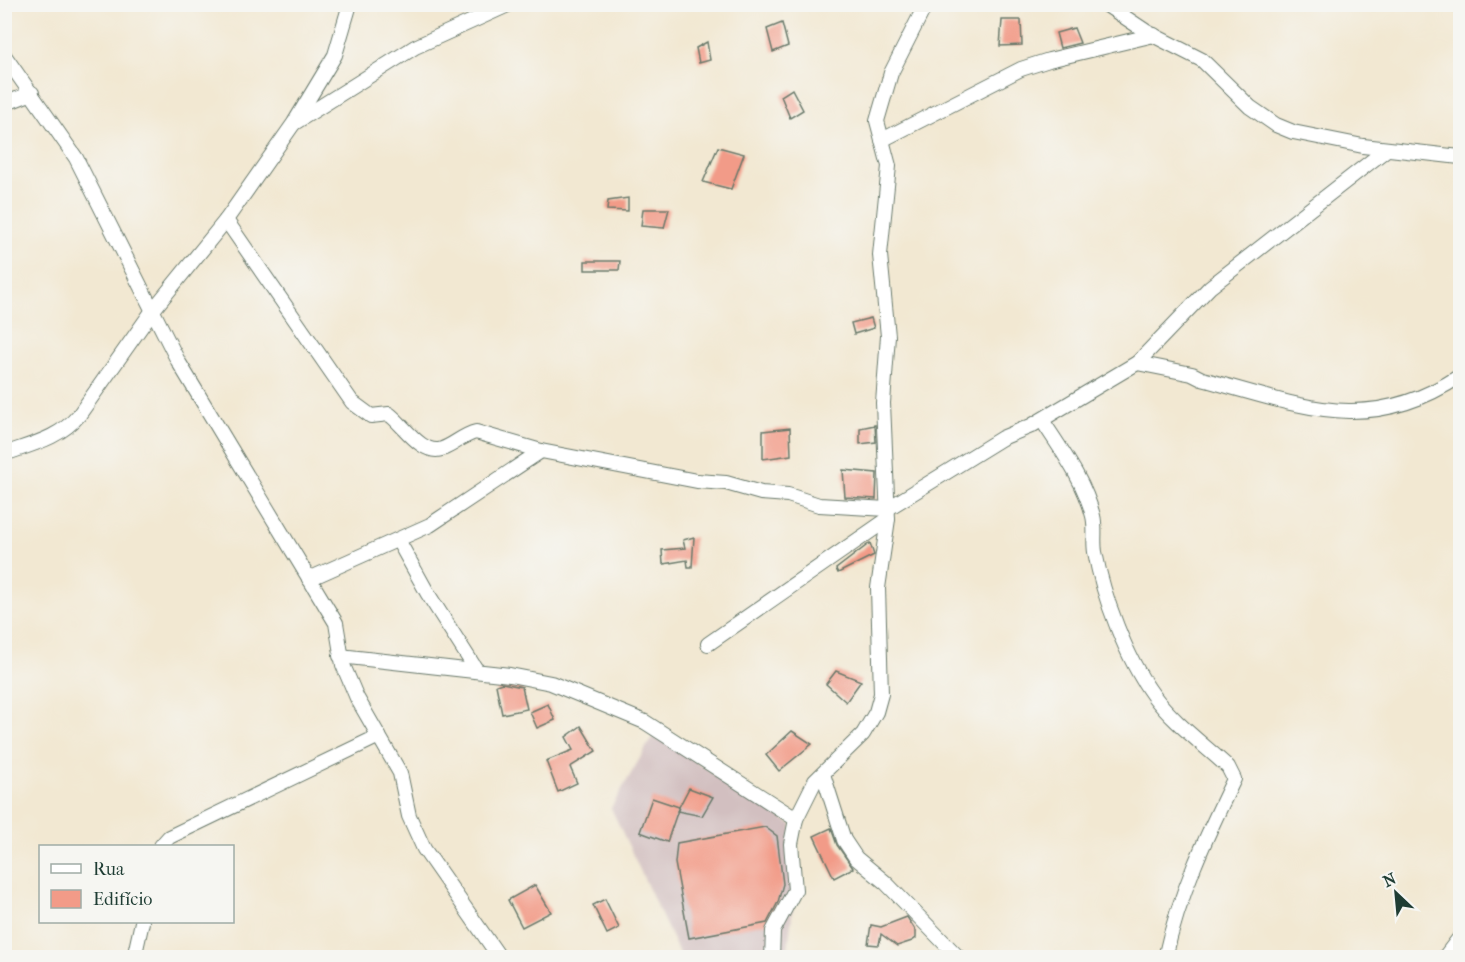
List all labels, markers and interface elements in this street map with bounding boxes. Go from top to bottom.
legend [39,845,234,923]
text: Rua [93,859,125,880]
north arrow [1366,863,1426,923]
text: N [1380,868,1400,891]
text: Edifício [93,889,152,910]

